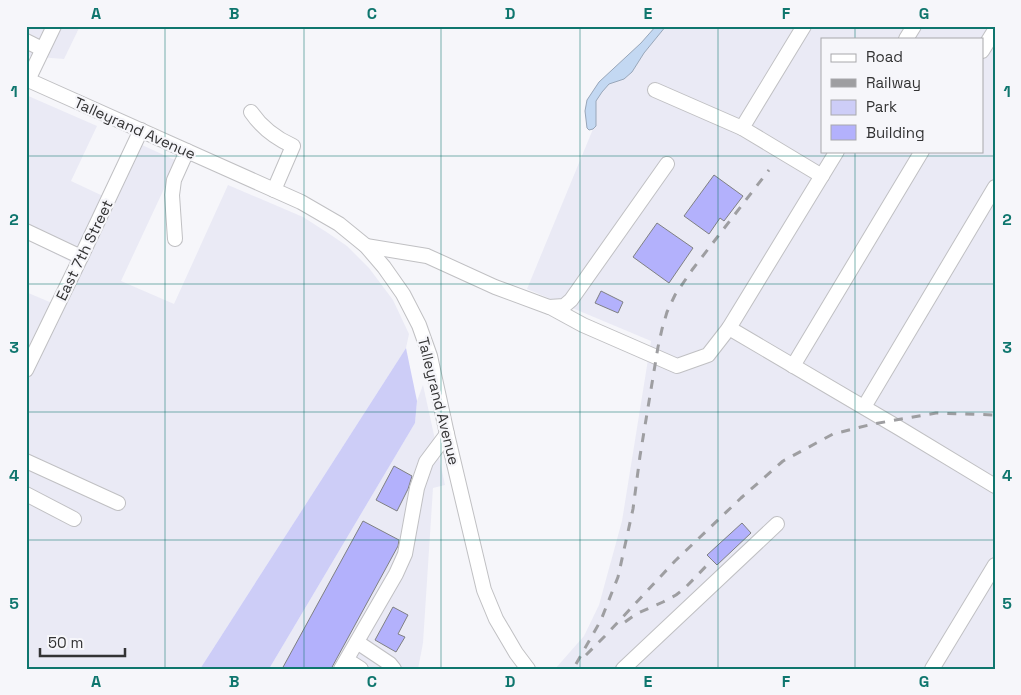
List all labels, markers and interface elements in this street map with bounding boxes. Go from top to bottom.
text: A [91,3,101,24]
text: B [229,3,239,24]
text: C [367,3,377,24]
text: D [505,3,515,24]
text: E [644,3,653,24]
text: F [782,3,791,24]
text: G [919,3,929,24]
legend [821,38,984,152]
text: Road [866,47,903,66]
text: Railway [866,73,921,92]
text: 1 [10,81,18,102]
text: 1 [1003,81,1011,102]
street label: Talleyrand Avenue [71,93,199,163]
text: Park [866,97,897,116]
text: Building [866,123,925,142]
street label: East 7th Street [51,196,117,303]
text: 2 [9,209,19,230]
text: 2 [1002,209,1012,230]
street label: Talleyrand Avenue [414,335,464,467]
text: 3 [9,337,19,358]
text: 3 [1002,337,1012,358]
text: 4 [9,465,19,486]
text: 4 [1002,465,1012,486]
text: 5 [9,593,19,614]
text: 5 [1002,593,1012,614]
scale bar [40,625,125,657]
text: 50 m [48,633,83,652]
text: A [91,671,101,692]
text: B [229,671,239,692]
text: C [367,671,377,692]
text: D [505,671,515,692]
text: E [644,671,653,692]
text: F [782,671,791,692]
text: G [919,671,929,692]

